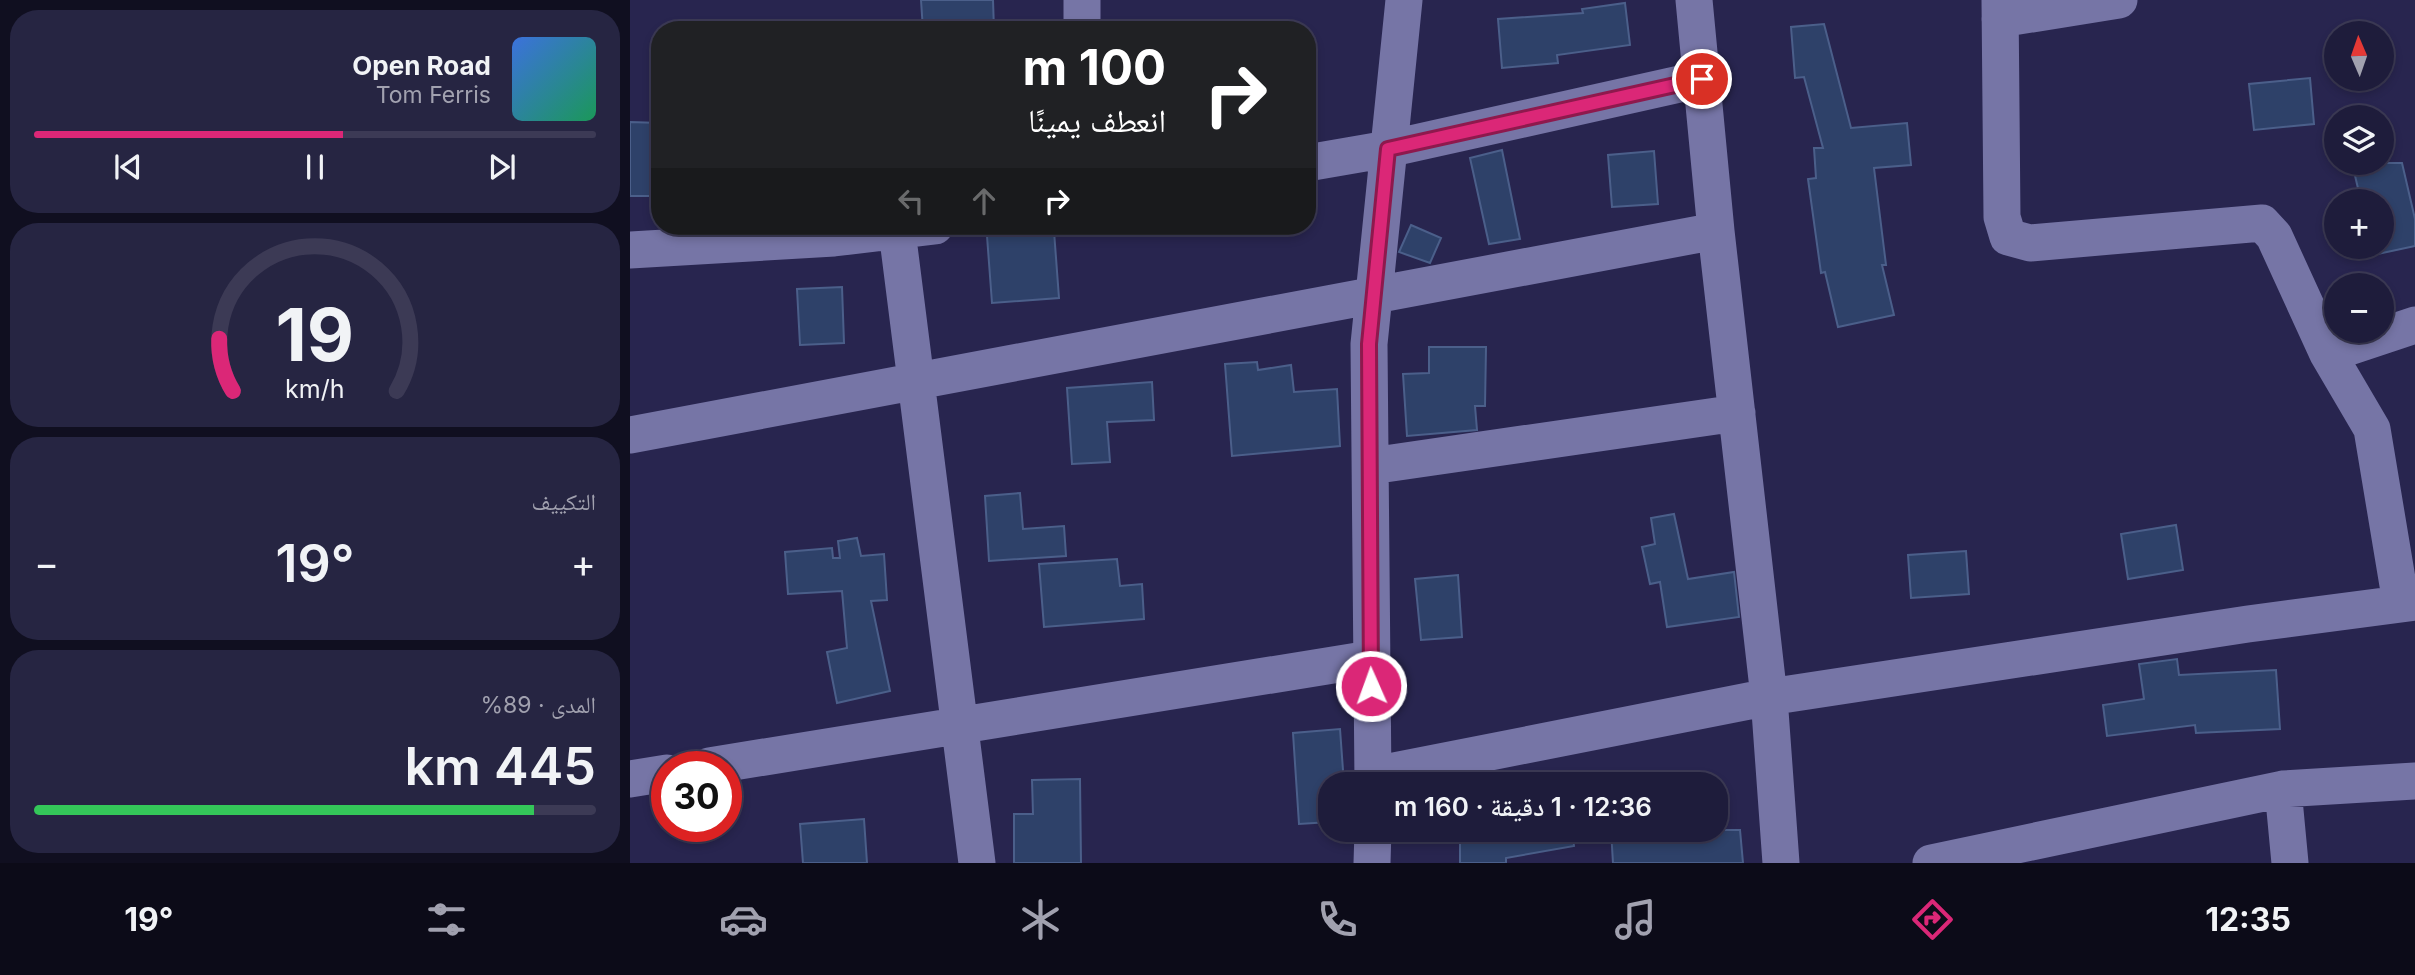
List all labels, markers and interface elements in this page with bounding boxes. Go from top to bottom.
north arrow [2324,21,2394,91]
map controls [2324,21,2394,343]
text: 100 m [1022,38,1166,97]
icon: right [1190,49,1281,140]
pin [1672,49,1732,109]
text: Open Road [352,50,491,81]
icon: arrive [1683,60,1721,98]
text: Tom Ferris [376,81,491,109]
text: انعطف يمينًا [1028,101,1166,140]
button: layers [2324,105,2394,175]
icon: previous [109,148,147,186]
icon: pause [296,148,334,186]
icon: next [483,148,521,186]
icon: left [892,182,930,220]
icon: ahead [965,182,1003,220]
icon: right [1038,182,1076,220]
button: + [2324,189,2394,259]
button: − [2324,273,2394,343]
text: 19 [276,290,354,379]
text: km/h [285,374,345,404]
text: التكييف [531,488,596,516]
text: 19° [275,532,355,595]
text: − [34,540,59,586]
text: + [571,540,596,586]
position arrow [1334,649,1408,723]
text: المدى · 89% [480,691,596,719]
text: 445 km [404,735,596,798]
speed limit sign: 30 [651,751,742,842]
text: 12:36 · 1 دقيقة · 160 m [1394,791,1652,822]
icon: filters [422,895,471,944]
icon: car [719,895,768,944]
icon: climate [1016,895,1065,944]
icon: phone [1313,895,1362,944]
icon: music [1611,895,1660,944]
icon: directions [1908,895,1957,944]
text: 19° [124,900,174,939]
text: 12:35 [2205,900,2291,939]

